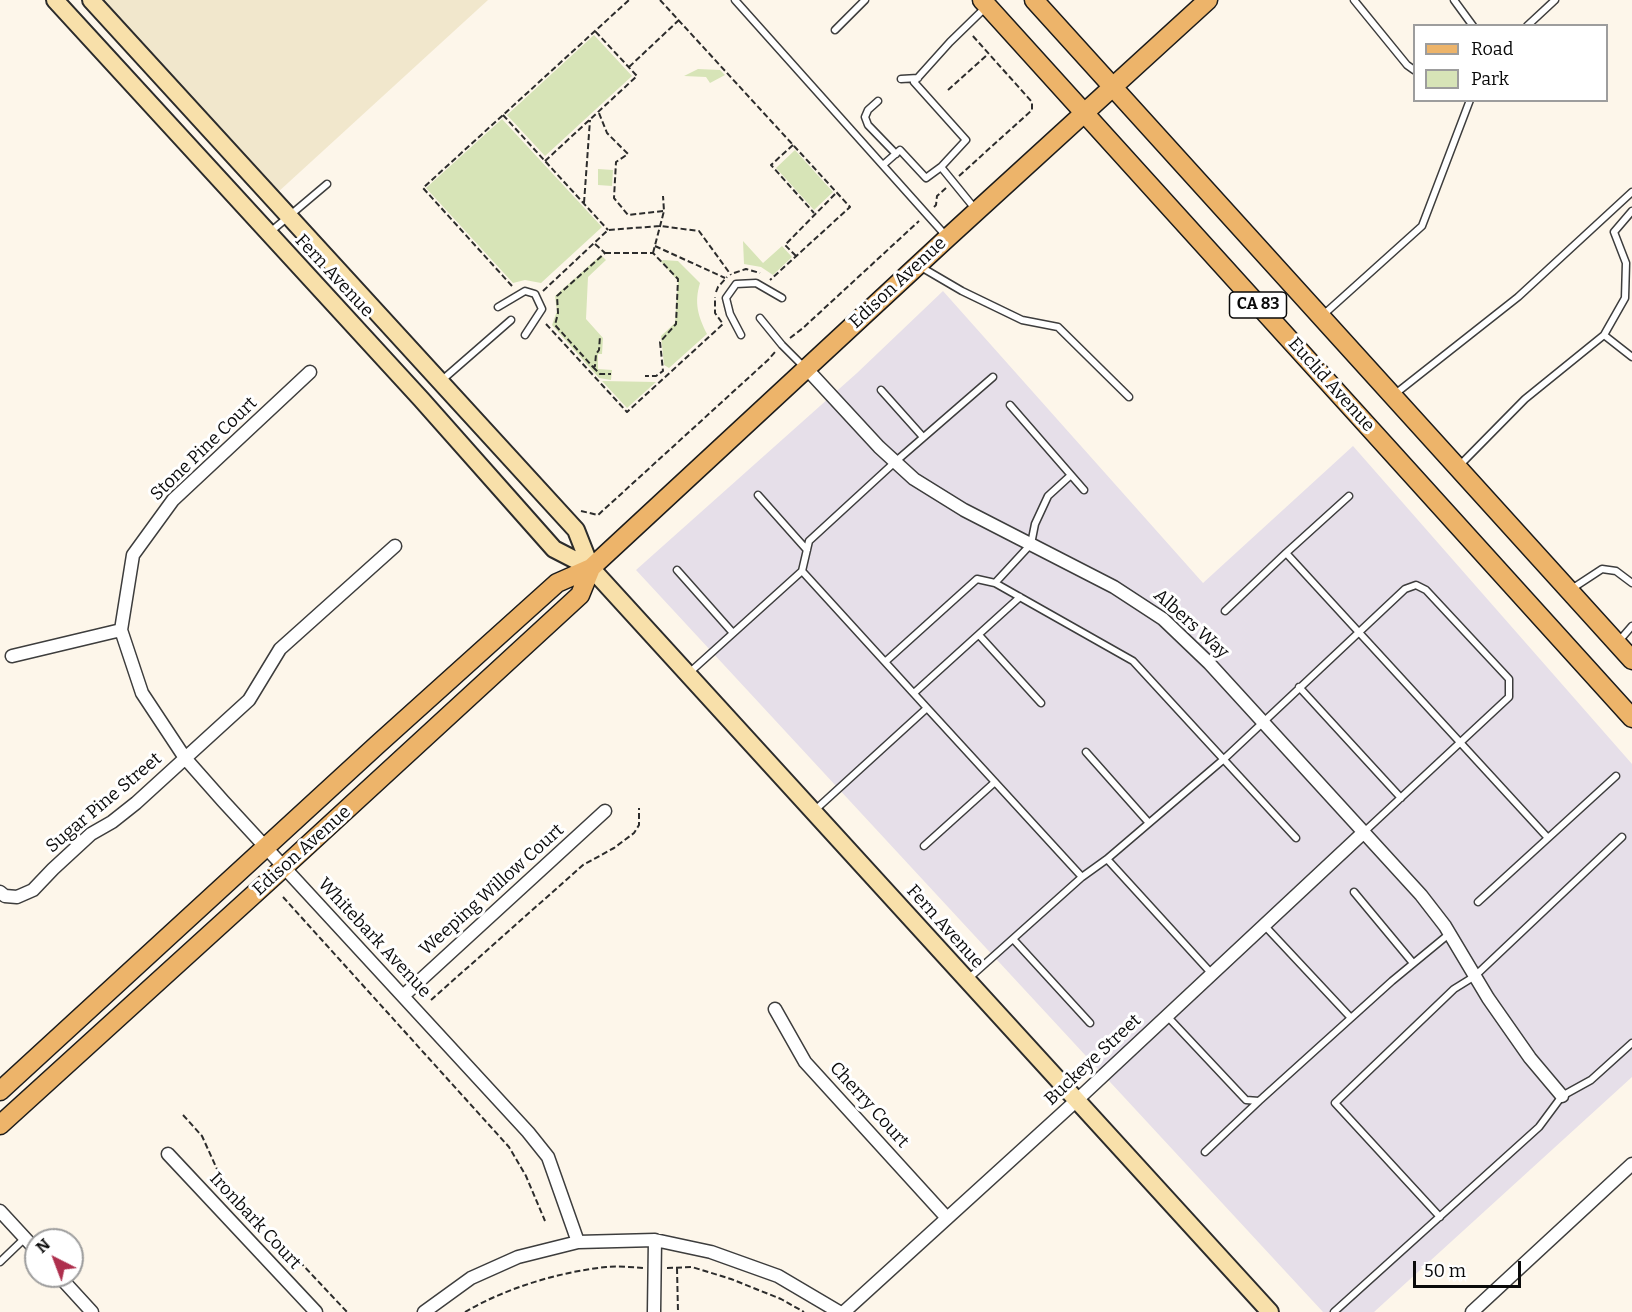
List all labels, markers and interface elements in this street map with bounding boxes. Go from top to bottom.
legend [1413,24,1608,102]
text: Road [1471,38,1513,60]
text: Park [1471,68,1509,90]
street label: Fern Avenue [290,230,378,322]
street label: Edison Avenue [845,233,951,333]
road number: CA 83 [1230,292,1286,318]
street label: Euclid Avenue [1283,334,1379,436]
street label: Stone Pine Court [146,393,262,505]
street label: Albers Way [1149,585,1233,663]
street label: Sugar Pine Street [42,748,166,858]
street label: Edison Avenue [249,801,355,901]
street label: Weeping Willow Court [416,820,568,960]
street label: Whitebark Avenue [313,874,435,1002]
street label: Fern Avenue [902,881,988,973]
street label: Buckeye Street [1040,1010,1146,1110]
street label: Cherry Court [825,1058,913,1152]
street label: Ironbark Court [205,1168,305,1274]
north arrow [24,1228,84,1288]
text: N [32,1235,54,1257]
scale bar [1416,1249,1524,1287]
text: 50 m [1424,1260,1466,1282]

